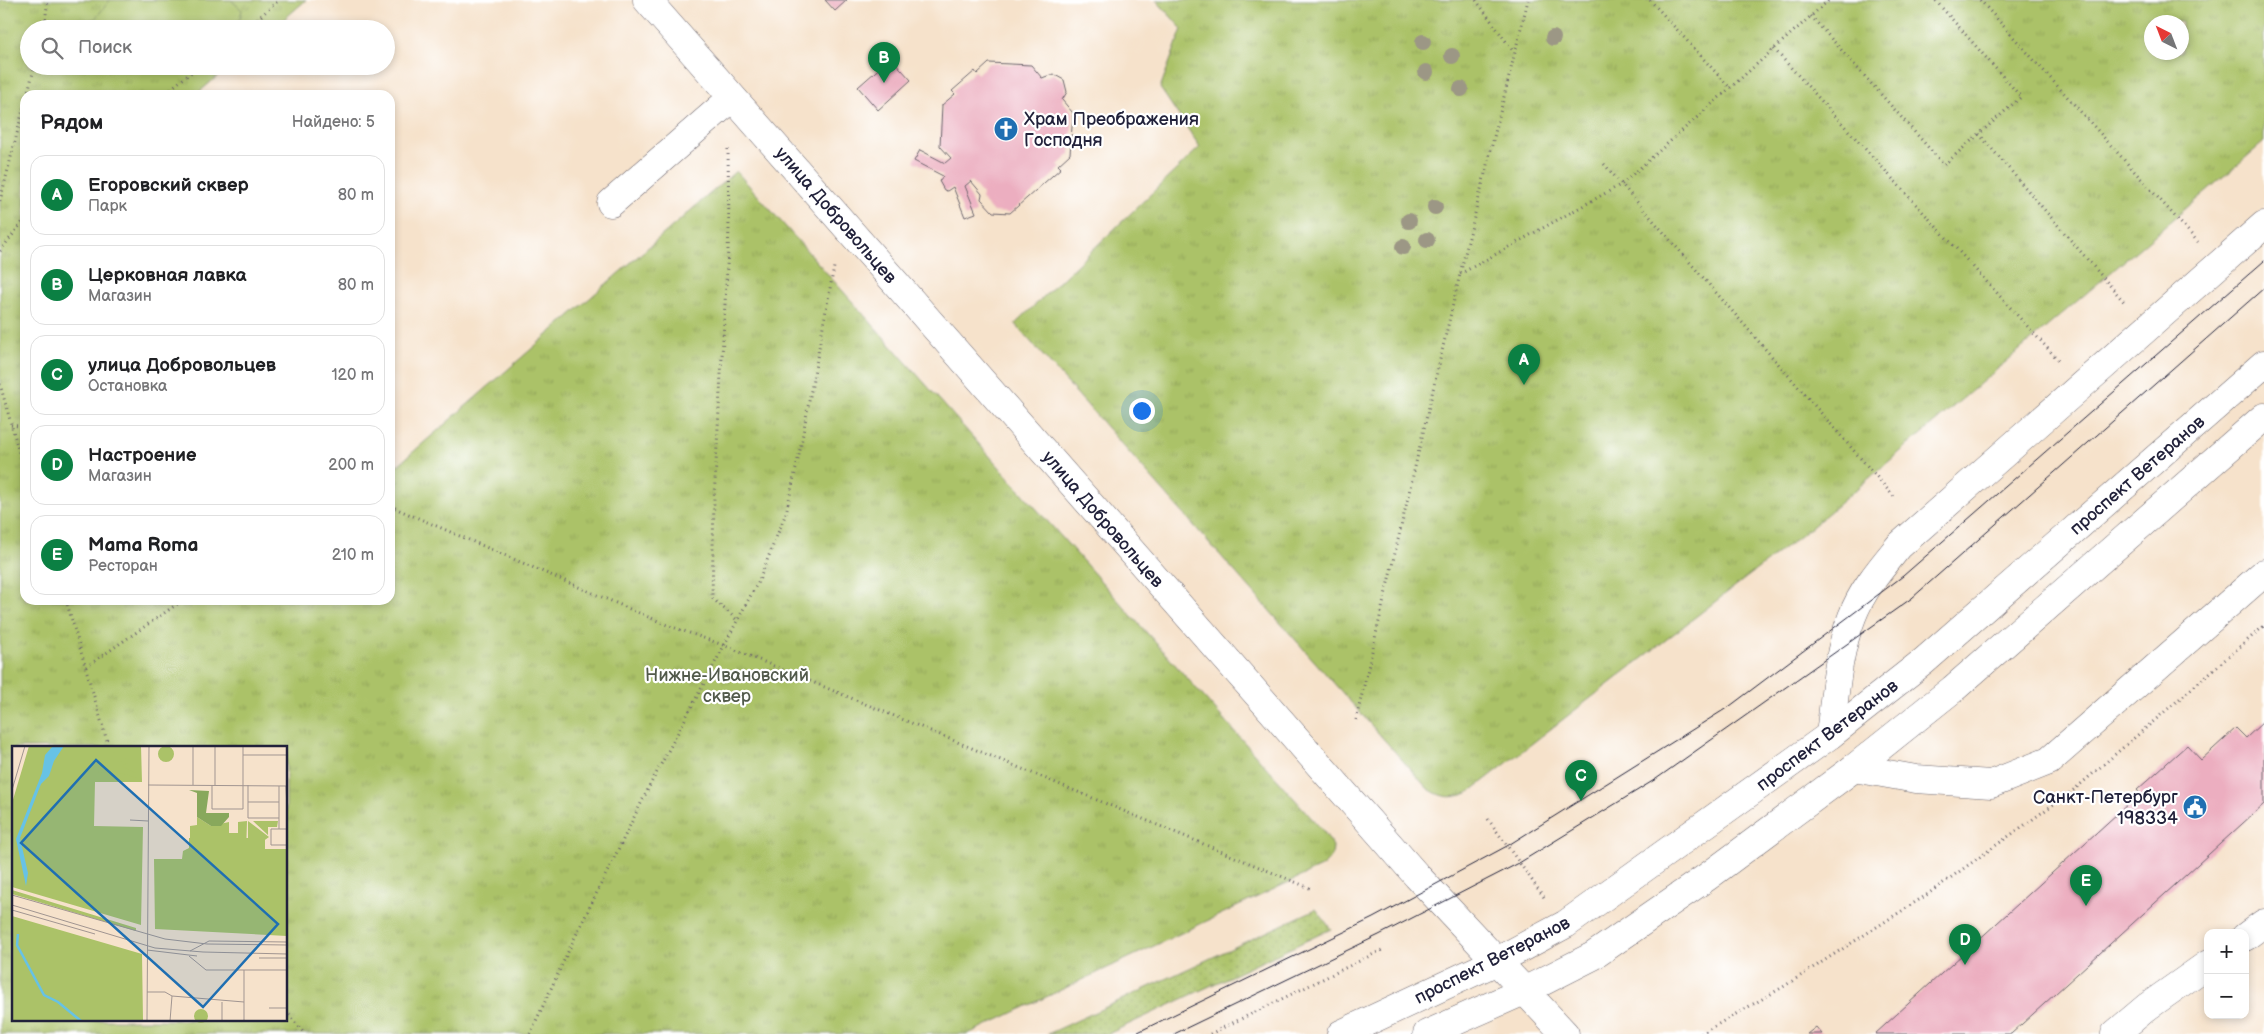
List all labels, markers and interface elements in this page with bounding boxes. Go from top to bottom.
north arrow [2144,15,2189,60]
search box [20,20,395,75]
icon: search [38,34,66,62]
text: Поиск [78,36,132,59]
pin: B [868,42,900,83]
place label: Храм Преображения Господня [1024,109,1199,151]
text: Рядом [40,110,103,135]
text: Найдено: 5 [292,113,375,132]
church icon: Храм Преображения Господня [993,116,1019,142]
street label: улица Добровольцев [771,143,901,288]
text: Егоровский сквер [88,174,249,197]
text: A [52,186,62,205]
text: 80 m [338,186,374,205]
text: Парк [88,197,127,216]
text: Церковная лавка [88,264,247,287]
text: B [51,276,63,295]
text: 80 m [338,276,374,295]
text: Магазин [88,287,152,306]
pin: A [1508,344,1540,385]
text: улица Добровольцев [88,354,276,377]
text: C [51,366,63,385]
text: 120 m [331,366,374,385]
text: Остановка [88,377,167,396]
your location [1129,398,1155,424]
street label: проспект Ветеранов [2066,411,2209,540]
text: Настроение [88,444,196,467]
street label: улица Добровольцев [1038,447,1168,592]
text: D [51,456,63,475]
text: 200 m [328,456,374,475]
text: Магазин [88,467,152,486]
text: Mama Roma [88,534,199,557]
text: E [52,546,62,565]
text: 210 m [332,546,374,565]
text: Ресторан [88,557,158,576]
park label: Нижне-Ивановский сквер [645,665,809,707]
street label: проспект Ветеранов [1752,675,1903,795]
inset map [12,746,288,1022]
pin: C [1565,760,1597,801]
place label: Санкт-Петербург 198334 [2033,787,2178,829]
public building icon: Санкт-Петербург 198334 [2182,794,2208,820]
pin: E [2070,865,2102,906]
street label: проспект Ветеранов [1411,912,1574,1009]
pin: D [1949,924,1981,965]
map controls [2204,929,2249,1019]
button: + [2204,929,2249,974]
button: − [2204,974,2249,1019]

